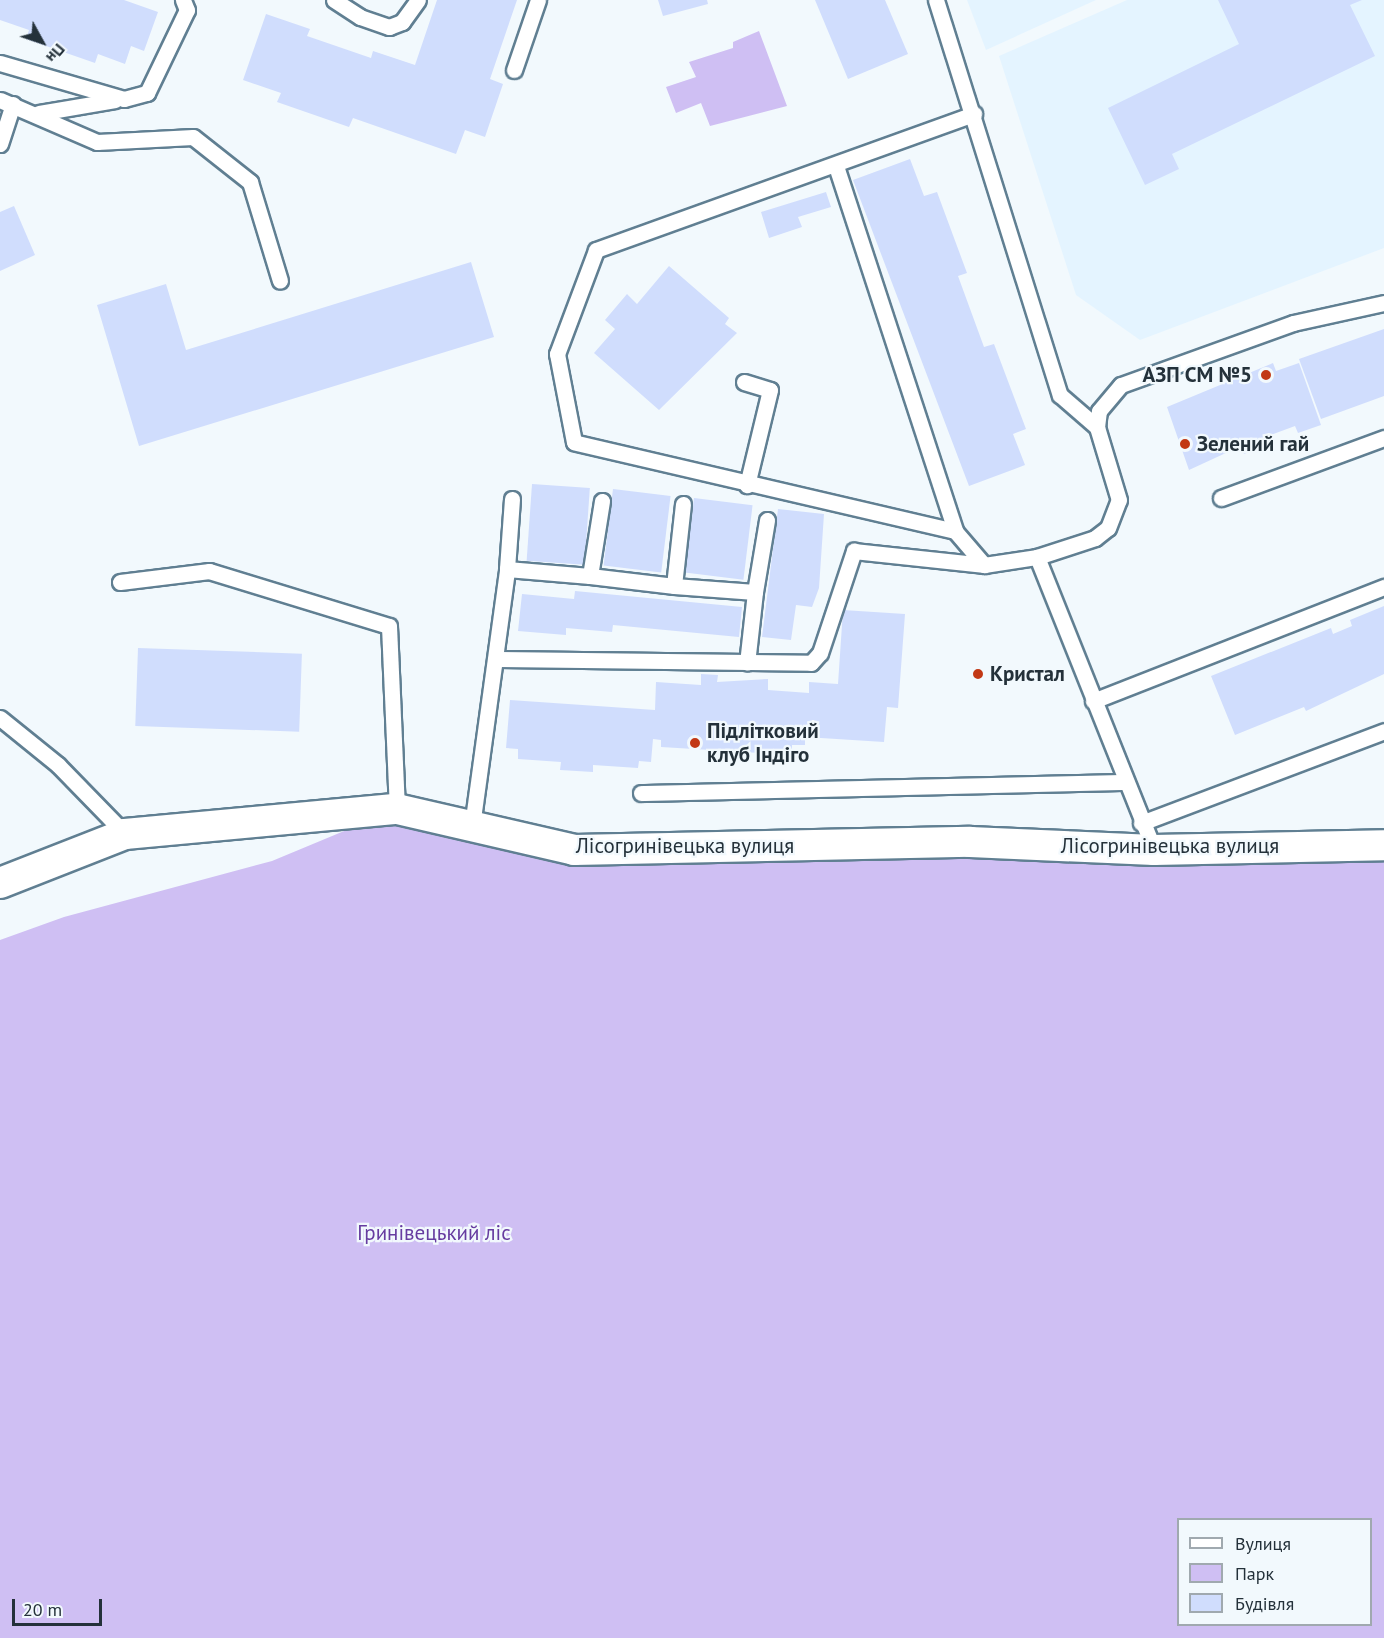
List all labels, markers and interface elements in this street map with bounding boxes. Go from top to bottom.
north arrow [12,12,72,72]
text: Пн [42,40,70,67]
place label: АЗП СМ №5 [1142,362,1252,388]
marker: АЗП СМ №5 [1257,366,1275,384]
place label: Зелений гай [1197,431,1309,457]
marker: Зелений гай [1178,437,1192,451]
place label: Кристал [990,661,1065,687]
marker: Кристал [971,667,985,681]
place label: Підлітковий клуб Індіго [707,718,819,768]
marker: Підлітковий клуб Індіго [688,736,702,750]
street label: Лісогринівецька вулиця [576,833,794,859]
street label: Лісогринівецька вулиця [1061,833,1279,859]
park label: Гринівецький ліс [357,1220,511,1246]
legend [1177,1518,1372,1626]
text: Вулиця [1235,1532,1291,1555]
text: Парк [1235,1562,1274,1585]
scale bar [15,1587,105,1625]
text: Будівля [1235,1592,1294,1615]
text: 20 m [23,1598,62,1621]

